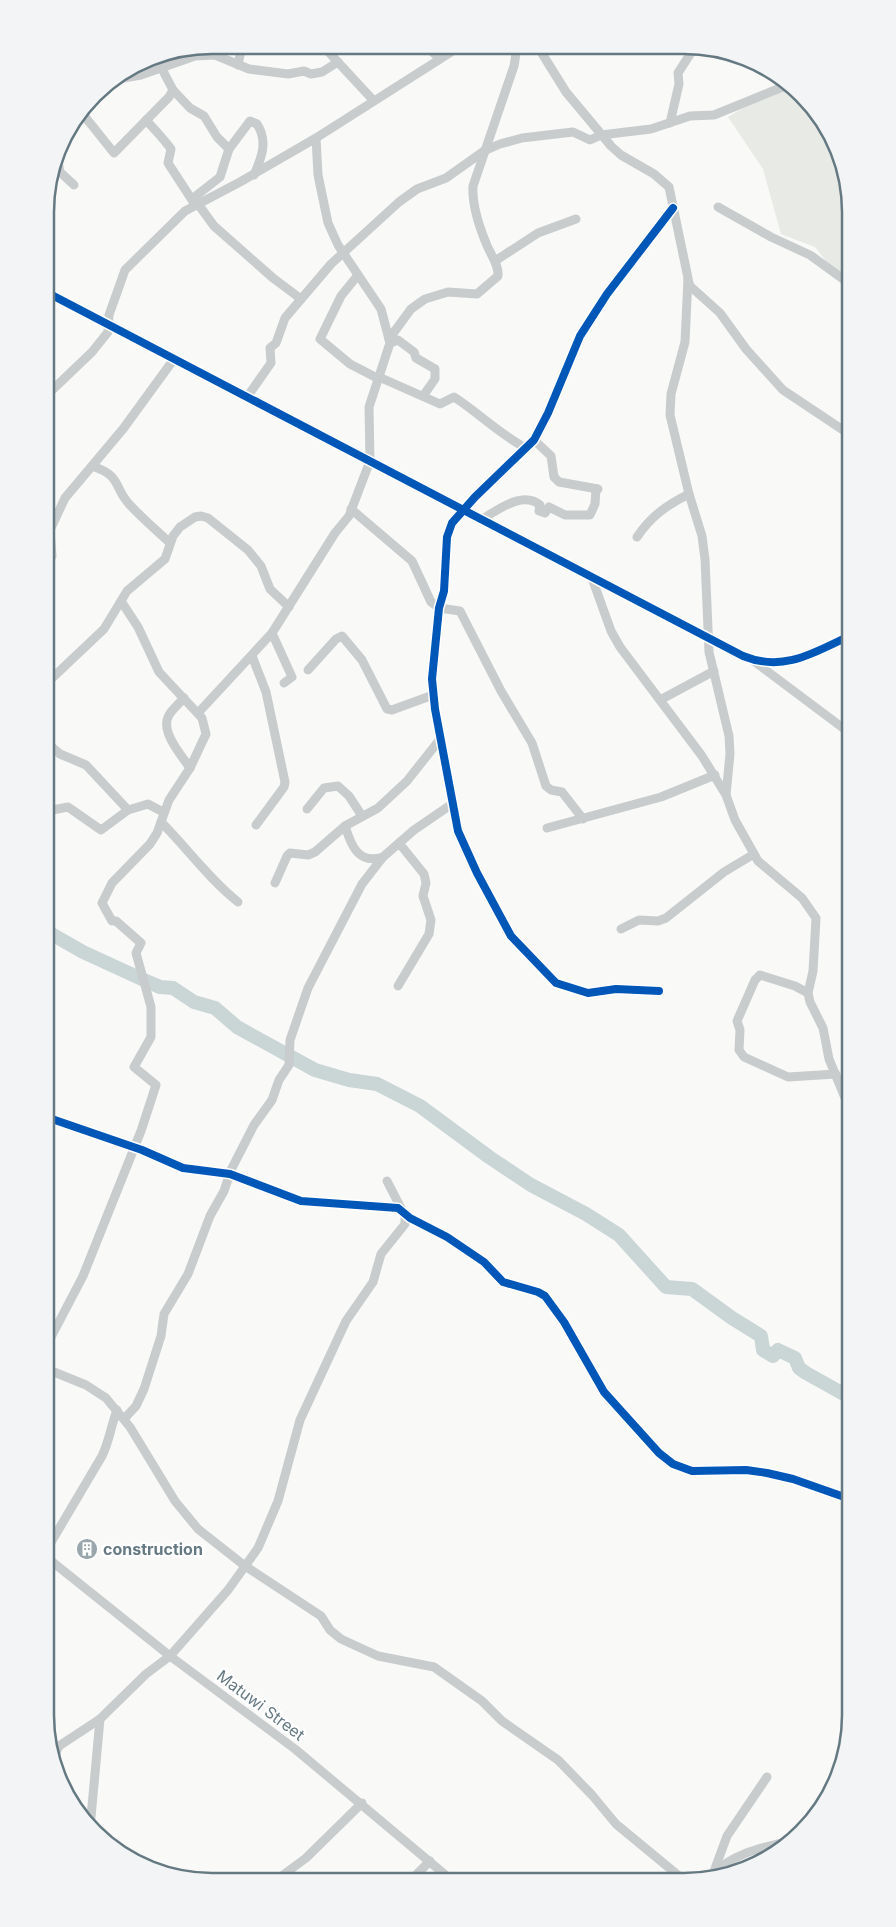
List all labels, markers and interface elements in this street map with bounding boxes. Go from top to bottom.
building icon: construction [75,1537,99,1561]
place label: construction [103,1539,203,1559]
street label: Matuwi Street [213,1665,309,1745]

